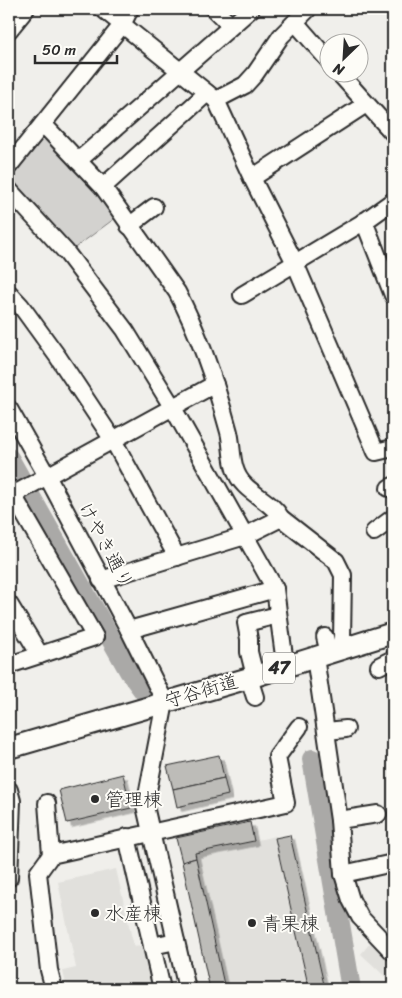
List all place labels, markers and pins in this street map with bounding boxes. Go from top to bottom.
place label: 管理棟 [105,783,162,816]
marker: 管理棟 [89,793,101,805]
place label: 水産棟 [105,897,162,930]
marker: 水産棟 [89,907,101,919]
place label: 青果棟 [262,907,319,940]
marker: 青果棟 [246,917,258,929]

